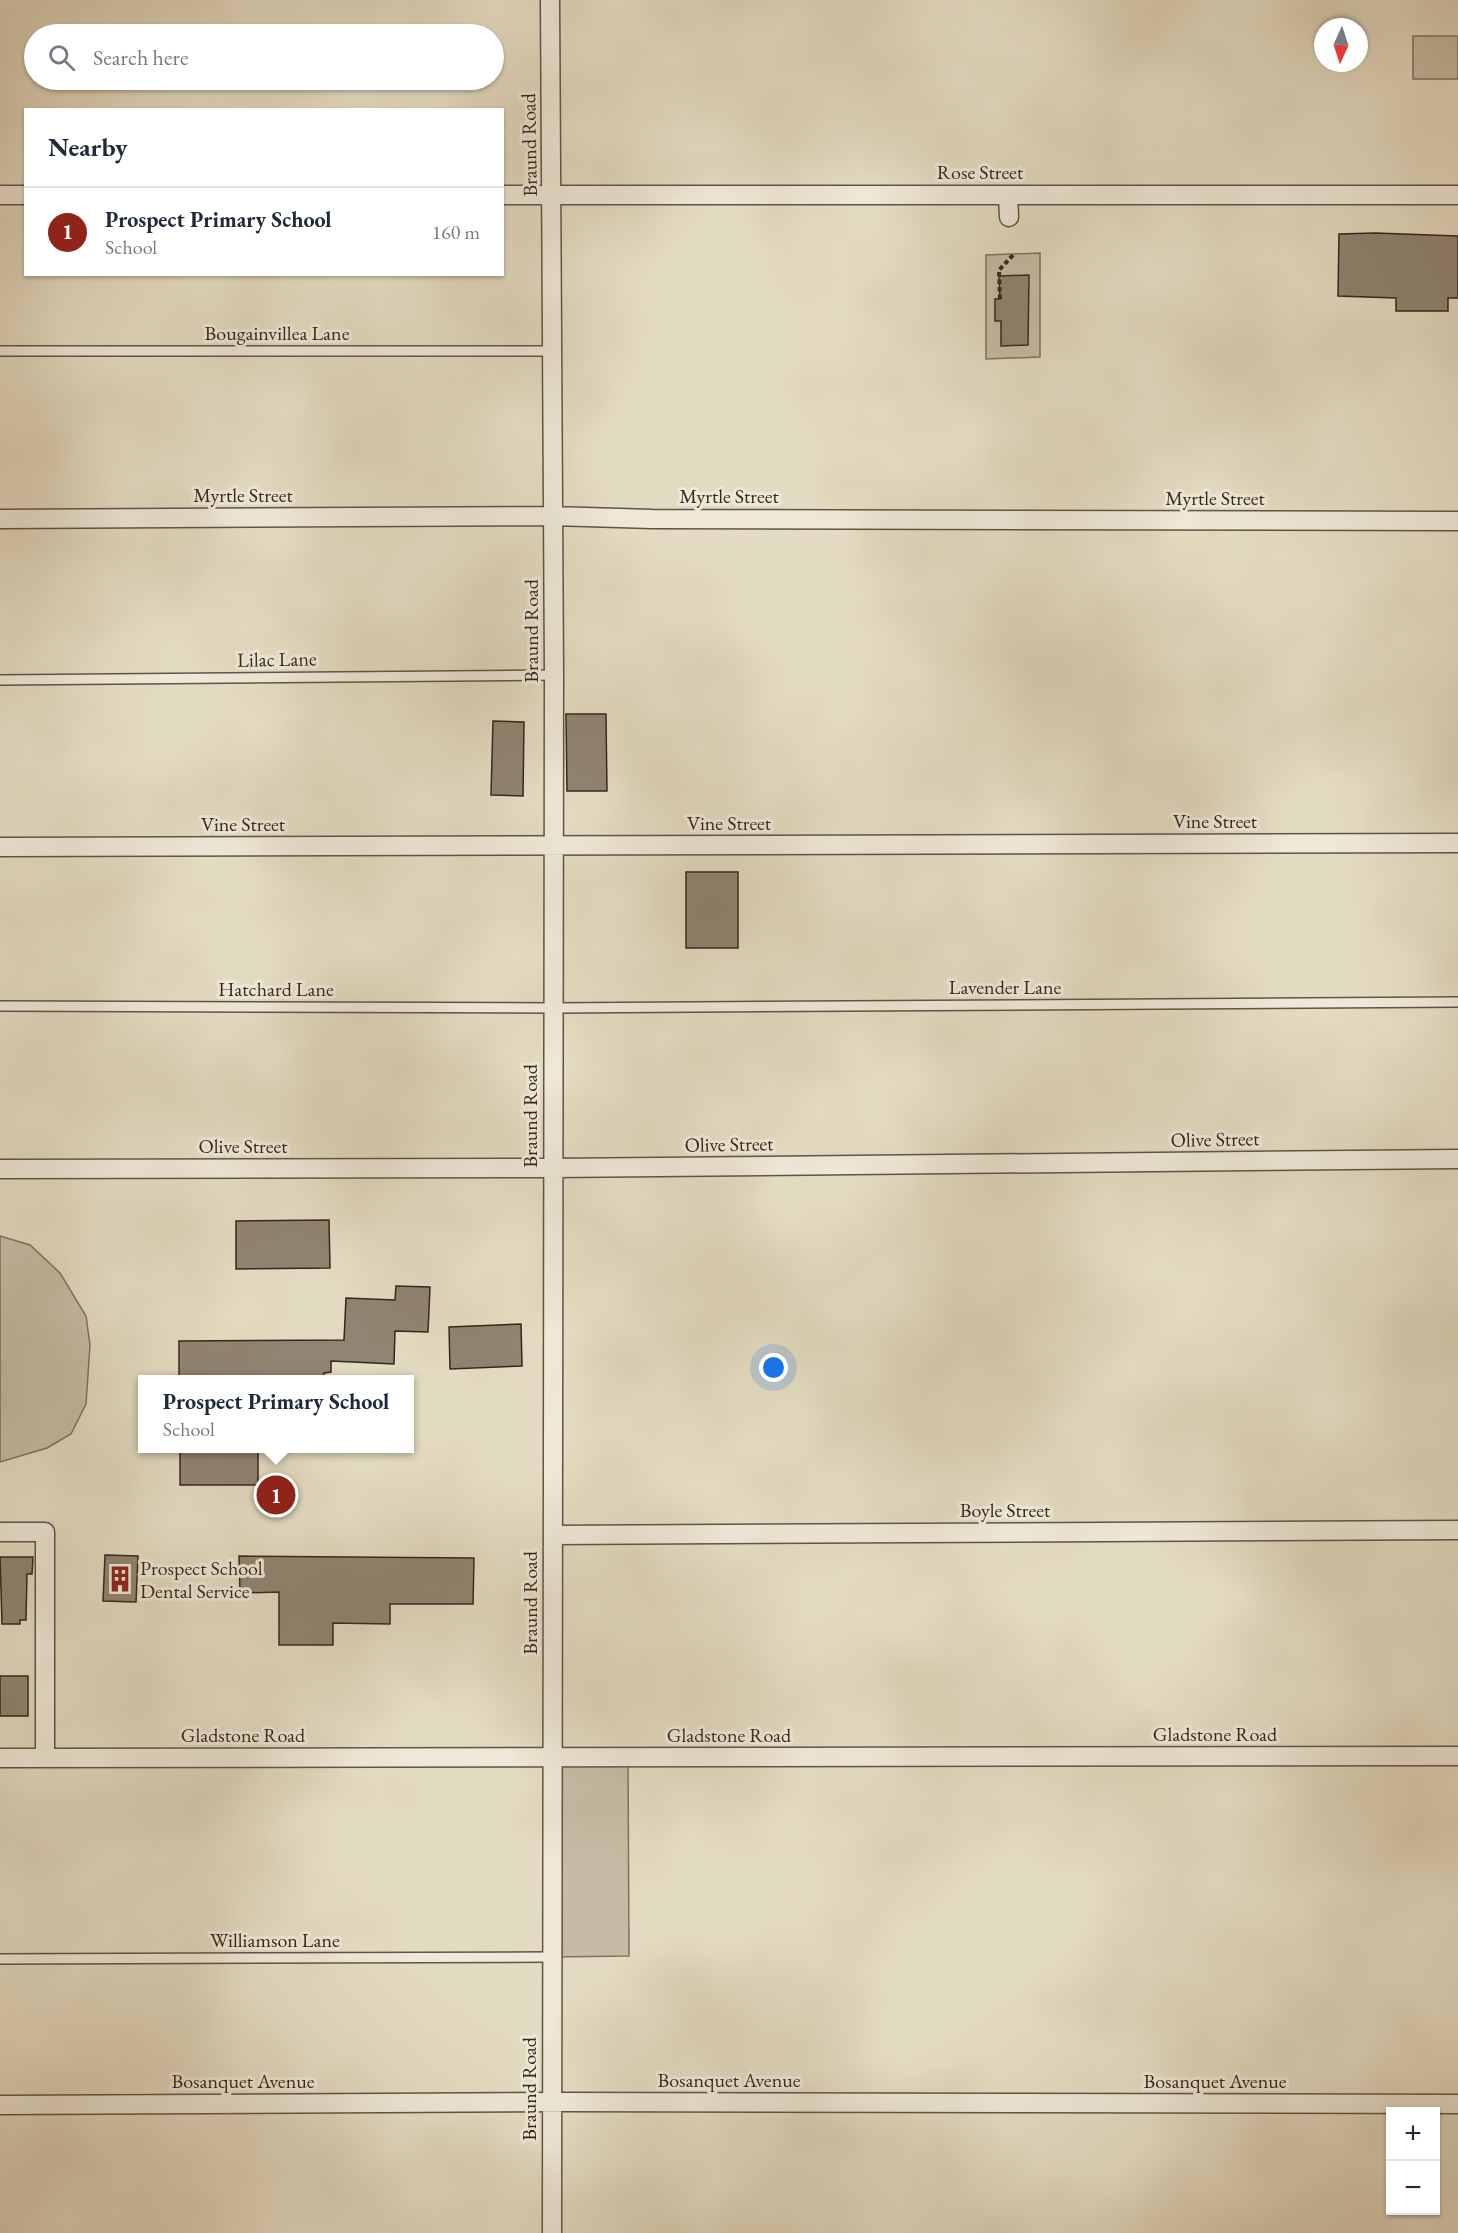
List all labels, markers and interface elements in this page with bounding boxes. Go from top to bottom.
north arrow [1314,18,1368,72]
search box [24,24,504,90]
icon: search [45,41,78,74]
text: Search here [93,43,188,72]
street label: Braund Road [515,92,543,197]
text: Nearby [48,130,128,164]
street label: Rose Street [937,159,1024,185]
text: Prospect Primary School [105,205,332,234]
text: 1 [62,219,73,245]
text: 160 m [432,219,480,245]
text: School [105,234,157,260]
street label: Bougainvillea Lane [205,320,350,346]
street label: Myrtle Street [193,482,293,508]
street label: Myrtle Street [679,483,779,509]
street label: Myrtle Street [1165,485,1265,511]
street label: Braund Road [518,578,544,683]
street label: Lilac Lane [237,645,317,673]
street label: Vine Street [1173,808,1258,834]
street label: Vine Street [687,810,772,836]
street label: Vine Street [201,811,286,837]
street label: Lavender Lane [949,974,1061,1000]
street label: Hatchard Lane [218,976,334,1002]
street label: Braund Road [517,1063,543,1168]
street label: Olive Street [1170,1125,1260,1153]
street label: Olive Street [684,1130,774,1158]
street label: Olive Street [199,1133,288,1159]
your location [759,1353,788,1382]
popup [138,1375,414,1453]
text: Prospect Primary School [163,1387,389,1416]
text: School [163,1416,215,1442]
pin: 1 [256,1472,296,1518]
street label: Boyle Street [960,1497,1051,1523]
street label: Braund Road [517,1550,543,1655]
place label: Prospect School Dental Service [140,1555,263,1604]
building icon: Prospect School Dental Service [105,1564,135,1594]
street label: Gladstone Road [1153,1721,1278,1747]
street label: Gladstone Road [181,1722,306,1748]
street label: Gladstone Road [667,1722,792,1748]
street label: Williamson Lane [210,1927,340,1953]
street label: Braund Road [516,2036,542,2141]
street label: Bosanquet Avenue [657,2067,801,2093]
street label: Bosanquet Avenue [171,2068,315,2094]
street label: Bosanquet Avenue [1143,2068,1287,2094]
map controls [1386,2107,1440,2215]
button: + [1386,2107,1440,2161]
button: − [1386,2161,1440,2215]

